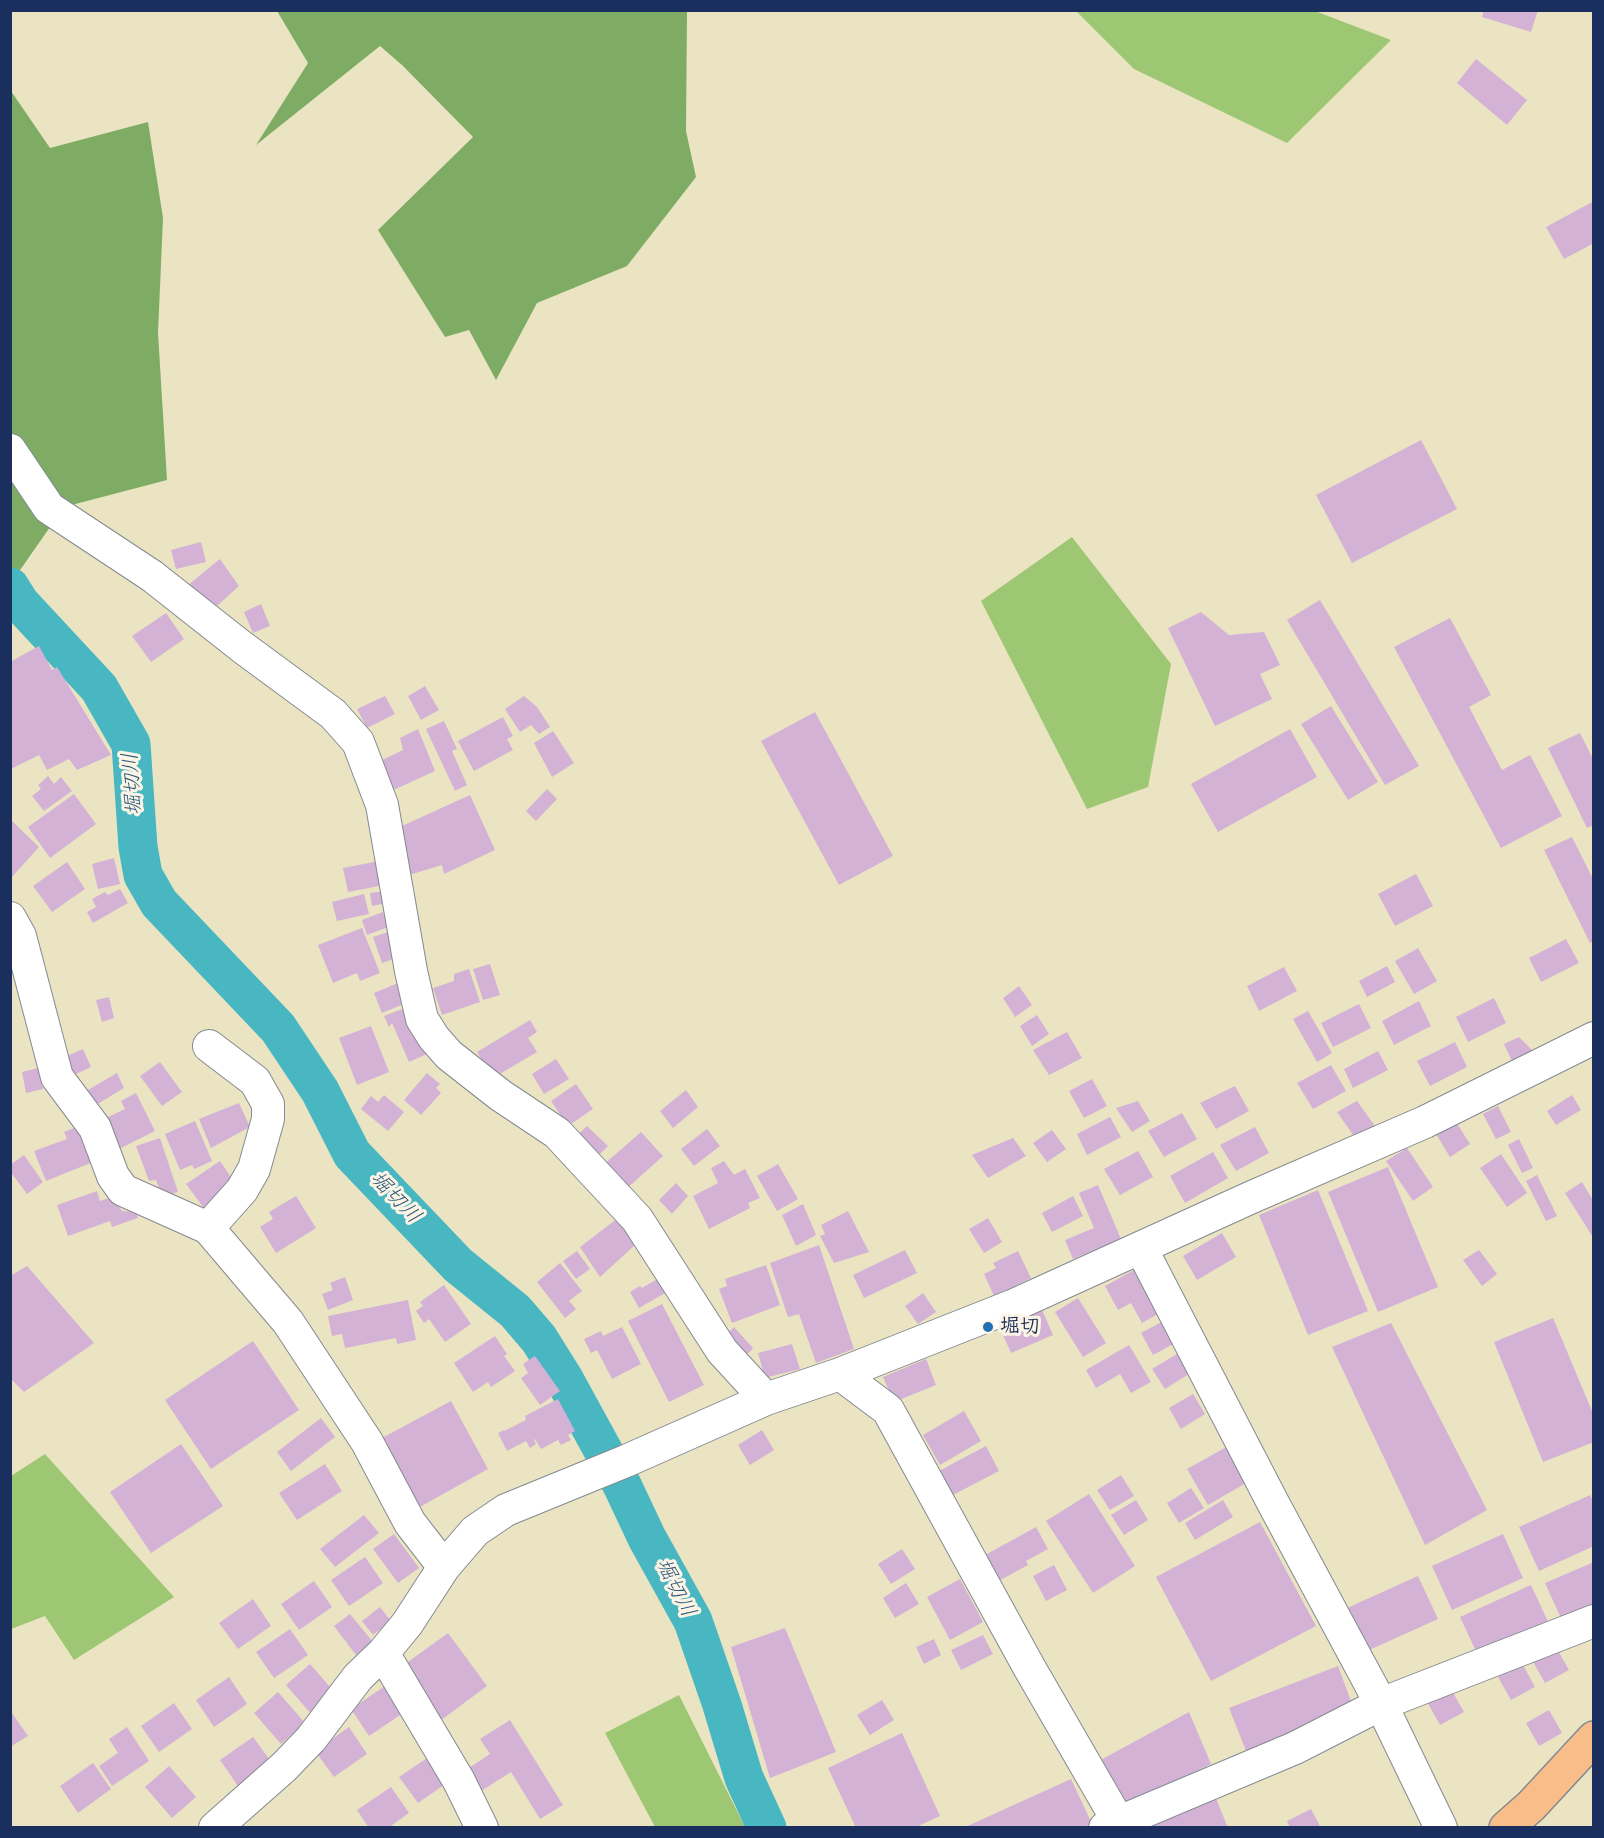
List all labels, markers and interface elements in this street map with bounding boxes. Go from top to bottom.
water label: 堀切川 [118,752,148,816]
water label: 堀切川 [364,1167,426,1229]
place label: 堀切 [1000,1315,1040,1339]
marker: 堀切 [981,1320,995,1334]
water label: 堀切川 [649,1554,701,1622]

